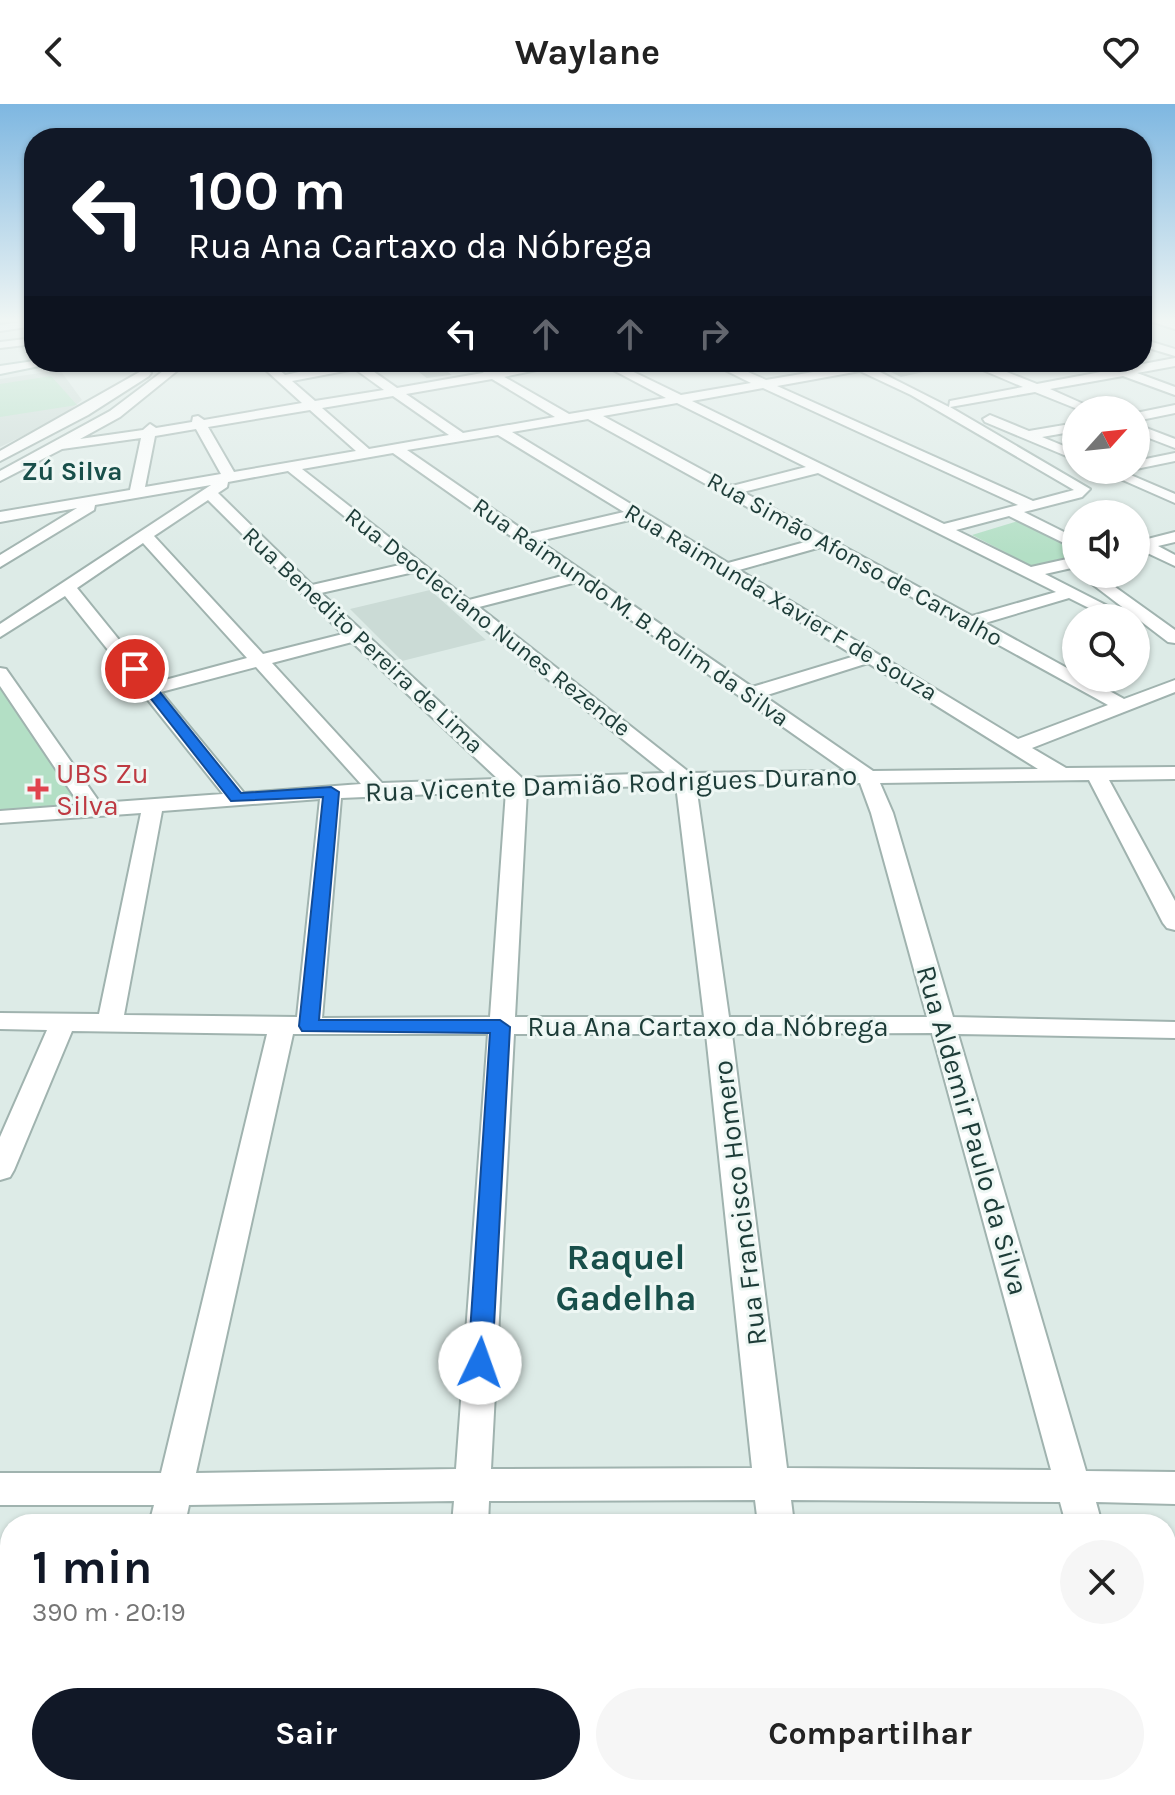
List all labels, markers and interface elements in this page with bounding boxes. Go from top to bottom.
icon: back [32,30,76,74]
icon: heart [1099,30,1143,74]
text: Waylane [515,31,660,73]
text: 100 m [188,158,346,223]
icon: left [56,160,160,264]
text: Rua Ana Cartaxo da Nóbrega [188,225,653,267]
icon: left [440,312,484,356]
icon: ahead [524,312,568,356]
icon: ahead [608,312,652,356]
icon: right [692,312,736,356]
north arrow [1062,396,1150,484]
map controls [1062,396,1150,692]
district label: Zú Silva [22,456,122,487]
street label: Rua Simão Afonso de Carvalho [702,466,1008,652]
street label: Rua Raimundo M. B. Rolim da Silva [468,492,794,732]
street label: Rua Raimunda Xavier F de Souza [620,497,942,707]
button: sound [1062,500,1150,588]
street label: Rua Deocleciano Nunes Rezende [340,502,636,742]
street label: Rua Benedito Pereira de Lima [237,521,489,759]
button: search [1062,604,1150,692]
pin [101,635,169,703]
icon: arrive [113,647,157,691]
place label: UBS Zu Silva [56,757,149,822]
street label: Rua Vicente Damião Rodrigues Durano [364,758,858,809]
marker: UBS Zu Silva [27,778,49,800]
street label: Rua Aldemir Paulo da Silva [910,962,1035,1299]
street label: Rua Ana Cartaxo da Nóbrega [527,1010,889,1043]
street label: Rua Francisco Homero [706,1058,773,1347]
district label: Raquel Gadelha [555,1236,697,1319]
position arrow [438,1321,522,1405]
text: 1 min [32,1539,152,1595]
button: close [1060,1540,1144,1624]
text: 390 m · 20:19 [32,1597,186,1628]
button: Sair [32,1688,580,1780]
button: Compartilhar [596,1688,1144,1780]

